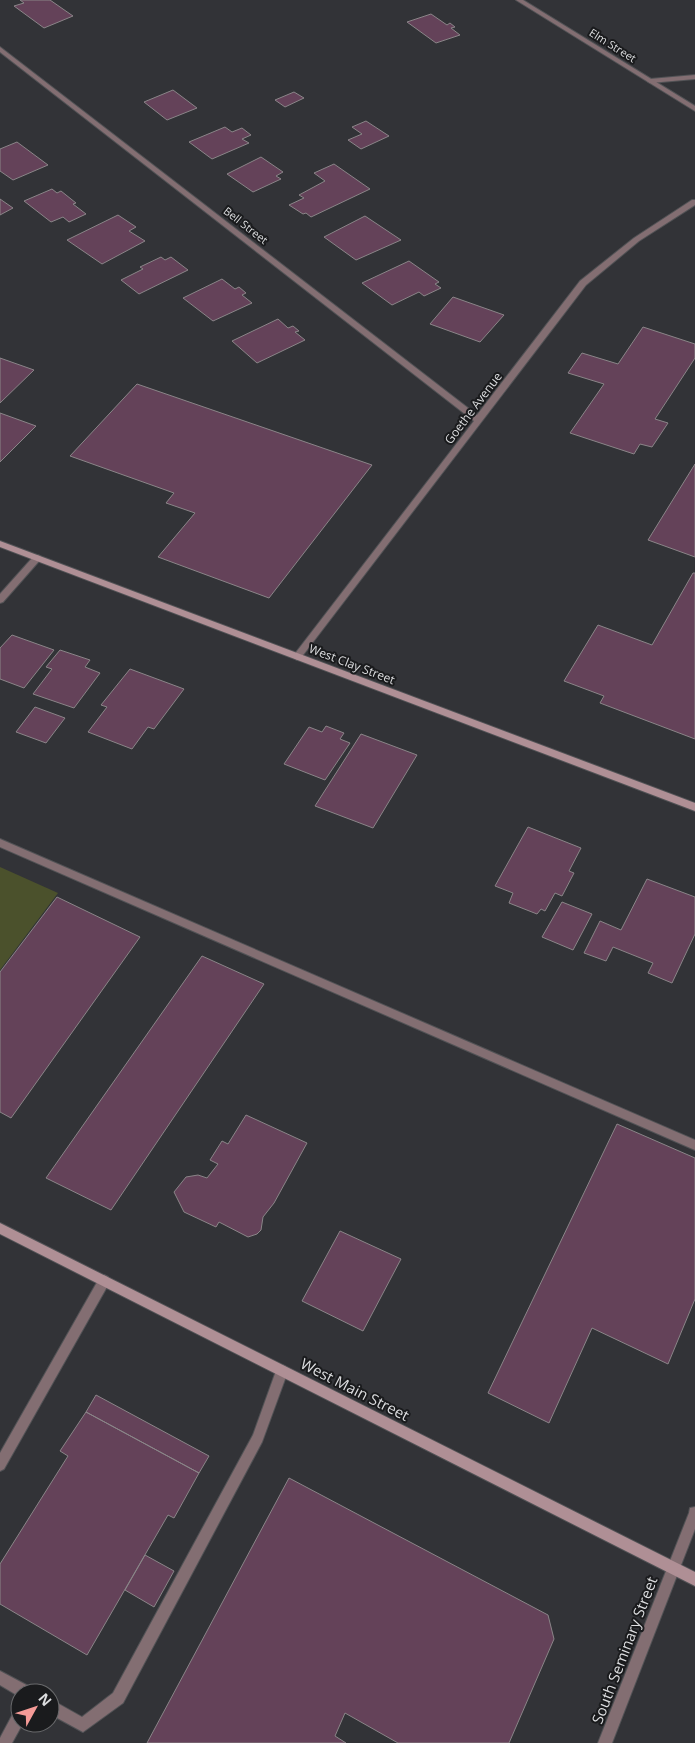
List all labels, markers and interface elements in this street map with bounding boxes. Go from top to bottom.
street label: Elm Street [587,25,639,65]
street label: Bell Street [221,203,271,247]
street label: Goethe Avenue [440,368,506,447]
street label: West Clay Street [307,640,397,688]
street label: West Main Street [297,1353,413,1425]
street label: South Seminary Street [587,1574,661,1726]
north arrow [10,1683,60,1733]
text: N [34,1689,56,1710]

